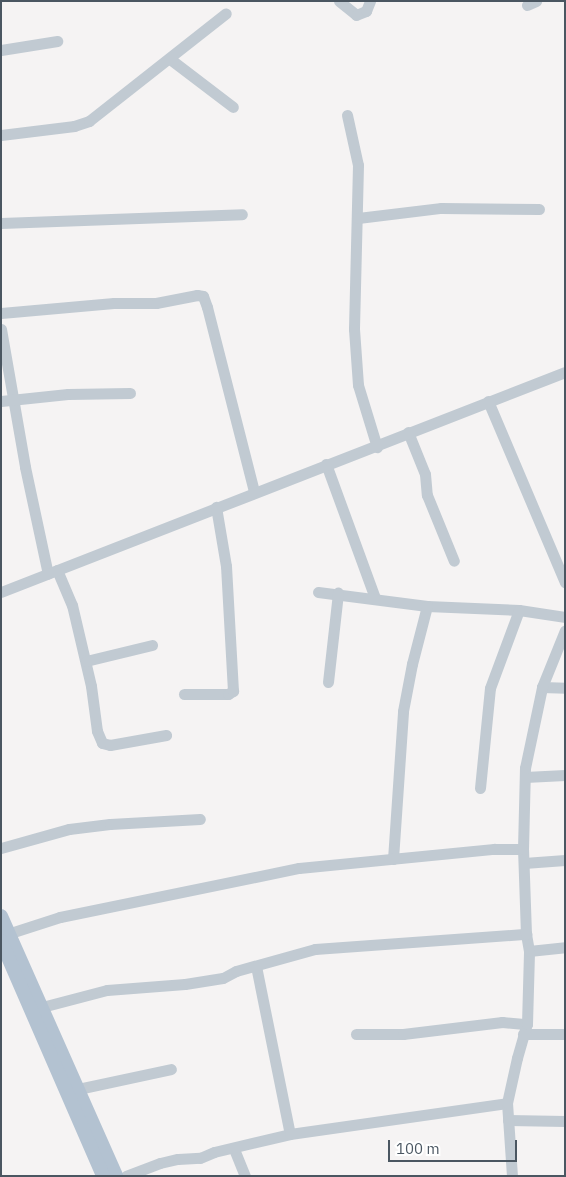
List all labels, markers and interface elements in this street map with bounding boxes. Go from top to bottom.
scale bar [391,1130,520,1162]
text: 100 m [396,1139,440,1158]

